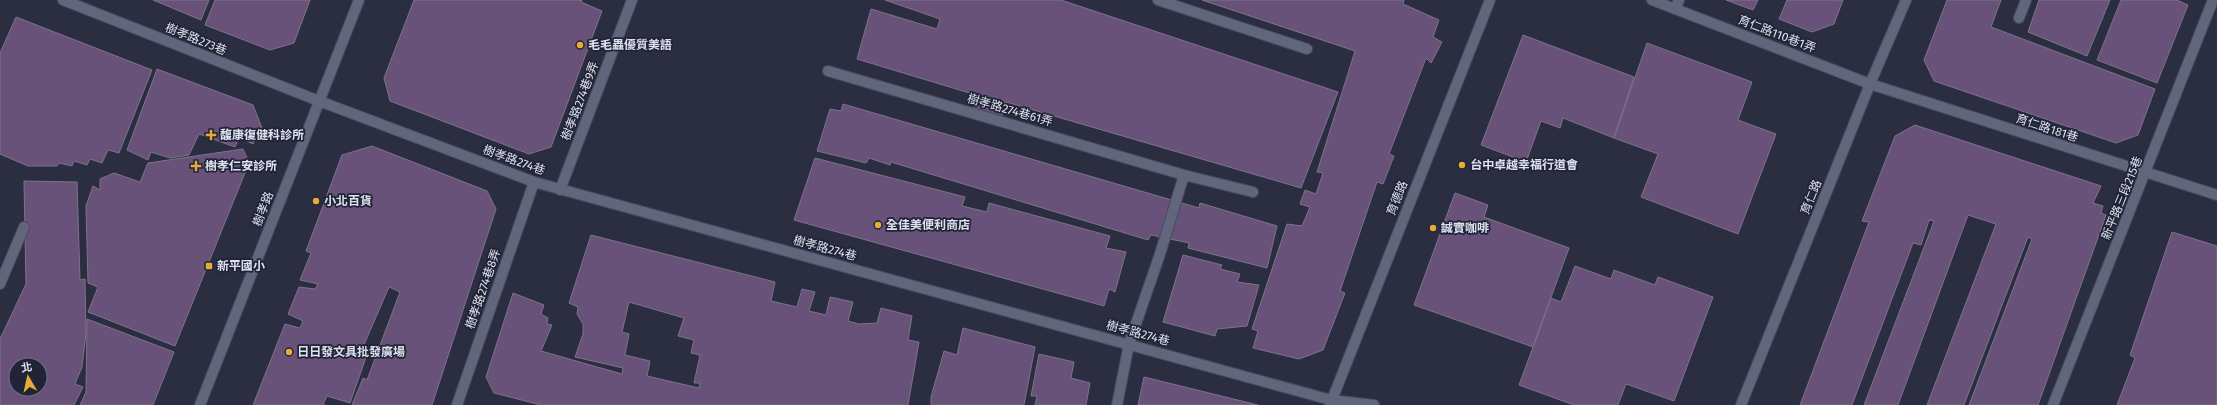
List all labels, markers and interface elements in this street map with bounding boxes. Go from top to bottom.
street label: 育仁路110巷1弄 [1736,13,1818,55]
street label: 樹孝路273巷 [163,20,229,58]
place label: 毛毛蟲優質美語 [588,38,672,52]
marker: 毛毛蟲優質美語 [575,40,585,50]
street label: 樹孝路274巷9弄 [559,60,601,142]
street label: 樹孝路274巷61弄 [966,91,1054,129]
street label: 育仁路181巷 [2014,111,2080,145]
place label: 馥康復健科診所 [220,128,304,142]
marker: 馥康復健科診所 [205,129,217,141]
street label: 樹孝路274巷 [481,142,547,178]
street label: 新平路三段215巷 [2099,154,2145,242]
place label: 台中卓越幸福行道會 [1470,158,1578,172]
place label: 樹孝仁安診所 [205,159,277,173]
marker: 樹孝仁安診所 [190,160,202,172]
marker: 台中卓越幸福行道會 [1457,160,1467,170]
street label: 育仁路 [1798,178,1824,216]
street label: 育德路 [1384,179,1410,217]
street label: 樹孝路 [250,190,276,228]
place label: 小北百貨 [324,194,372,208]
marker: 小北百貨 [311,196,321,206]
place label: 全佳美便利商店 [886,218,970,232]
marker: 全佳美便利商店 [873,220,883,230]
place label: 誠實咖啡 [1441,221,1489,235]
marker: 誠實咖啡 [1428,223,1438,233]
street label: 樹孝路274巷 [792,233,858,263]
street label: 樹孝路274巷8弄 [463,247,503,331]
place label: 新平國小 [217,259,265,273]
marker: 新平國小 [204,261,214,271]
street label: 樹孝路274巷 [1105,318,1171,348]
place label: 日日發文具批發廣場 [297,345,405,359]
marker: 日日發文具批發廣場 [284,347,294,357]
north arrow [8,357,48,397]
text: 北 [20,360,33,375]

